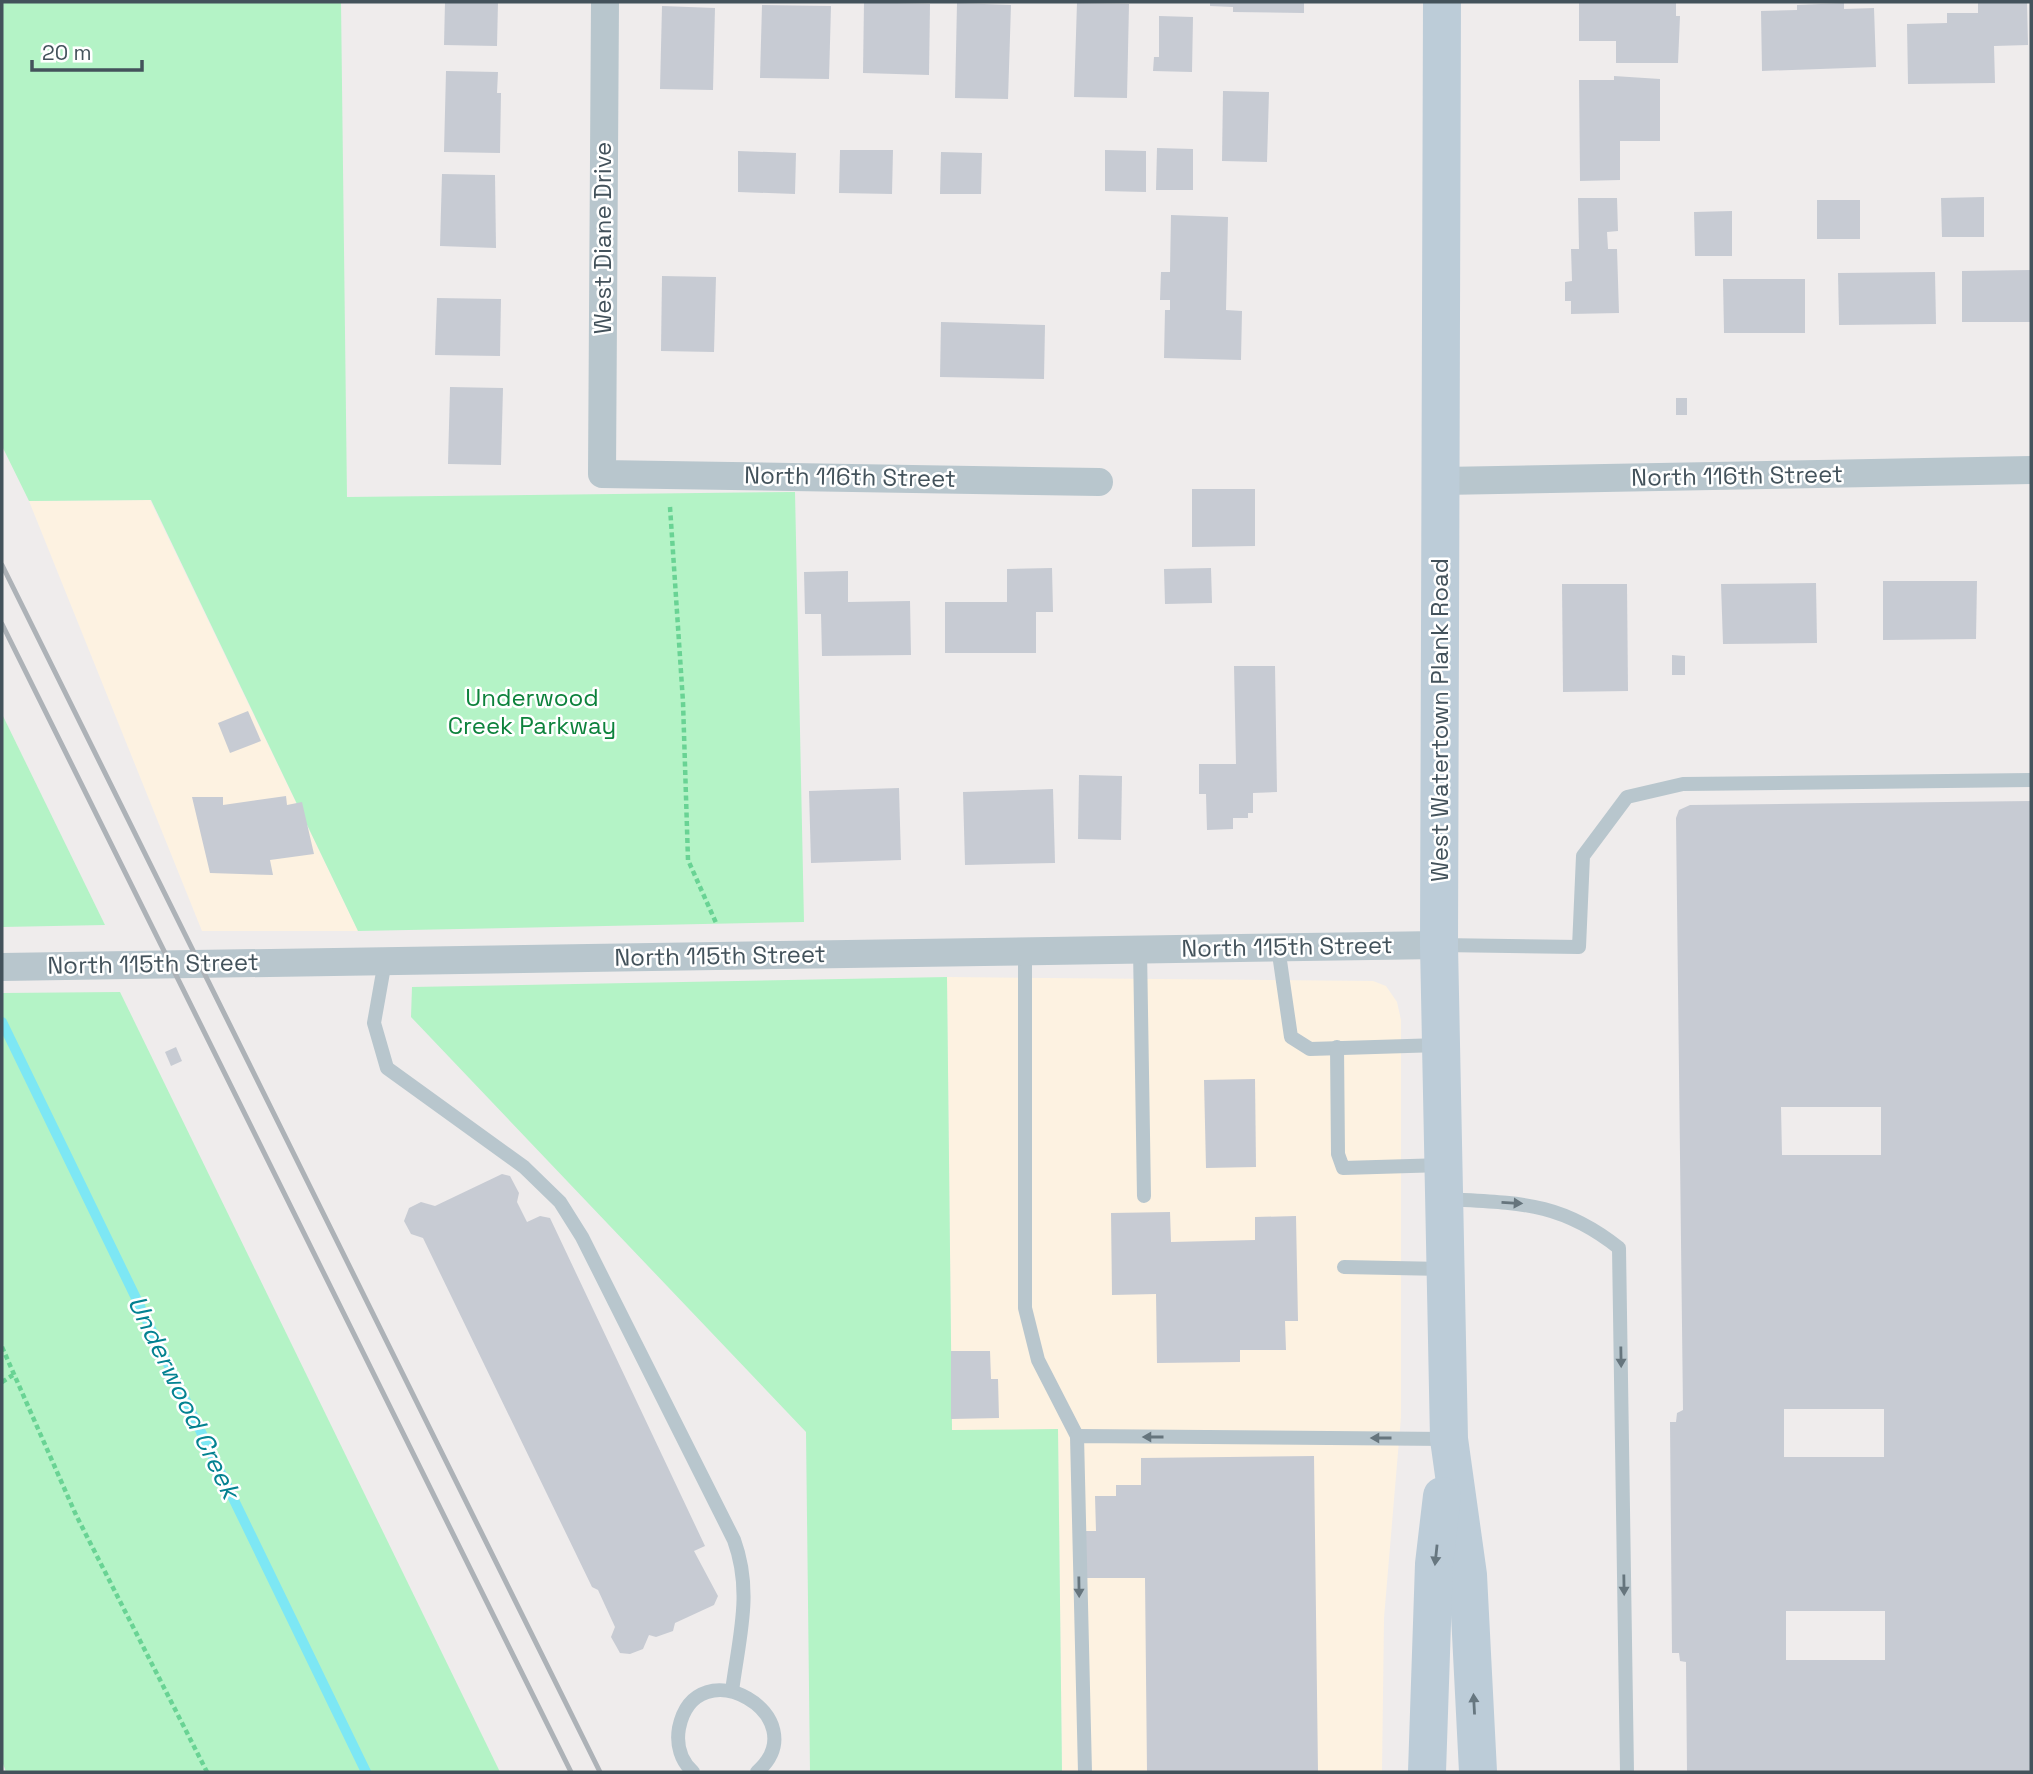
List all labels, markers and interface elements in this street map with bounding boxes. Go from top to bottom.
scale bar [32,28,142,72]
text: 20 m [42,39,92,66]
street label: West Diane Drive [587,142,618,334]
street label: North 116th Street [1631,458,1843,493]
street label: North 116th Street [744,459,956,494]
street label: West Watertown Plank Road [1424,558,1455,882]
park label: Underwood Creek Parkway [448,682,616,741]
street label: North 115th Street [1181,929,1393,964]
street label: North 115th Street [614,938,826,973]
street label: North 115th Street [47,946,259,981]
one-way arrow [1502,1198,1524,1209]
water label: Underwood Creek [120,1290,249,1507]
one-way arrow [1615,1347,1627,1369]
one-way arrow [1142,1431,1164,1443]
one-way arrow [1370,1432,1392,1444]
one-way arrow [1430,1544,1441,1566]
one-way arrow [1618,1574,1630,1596]
one-way arrow [1074,1576,1085,1598]
one-way arrow [1469,1693,1480,1715]

